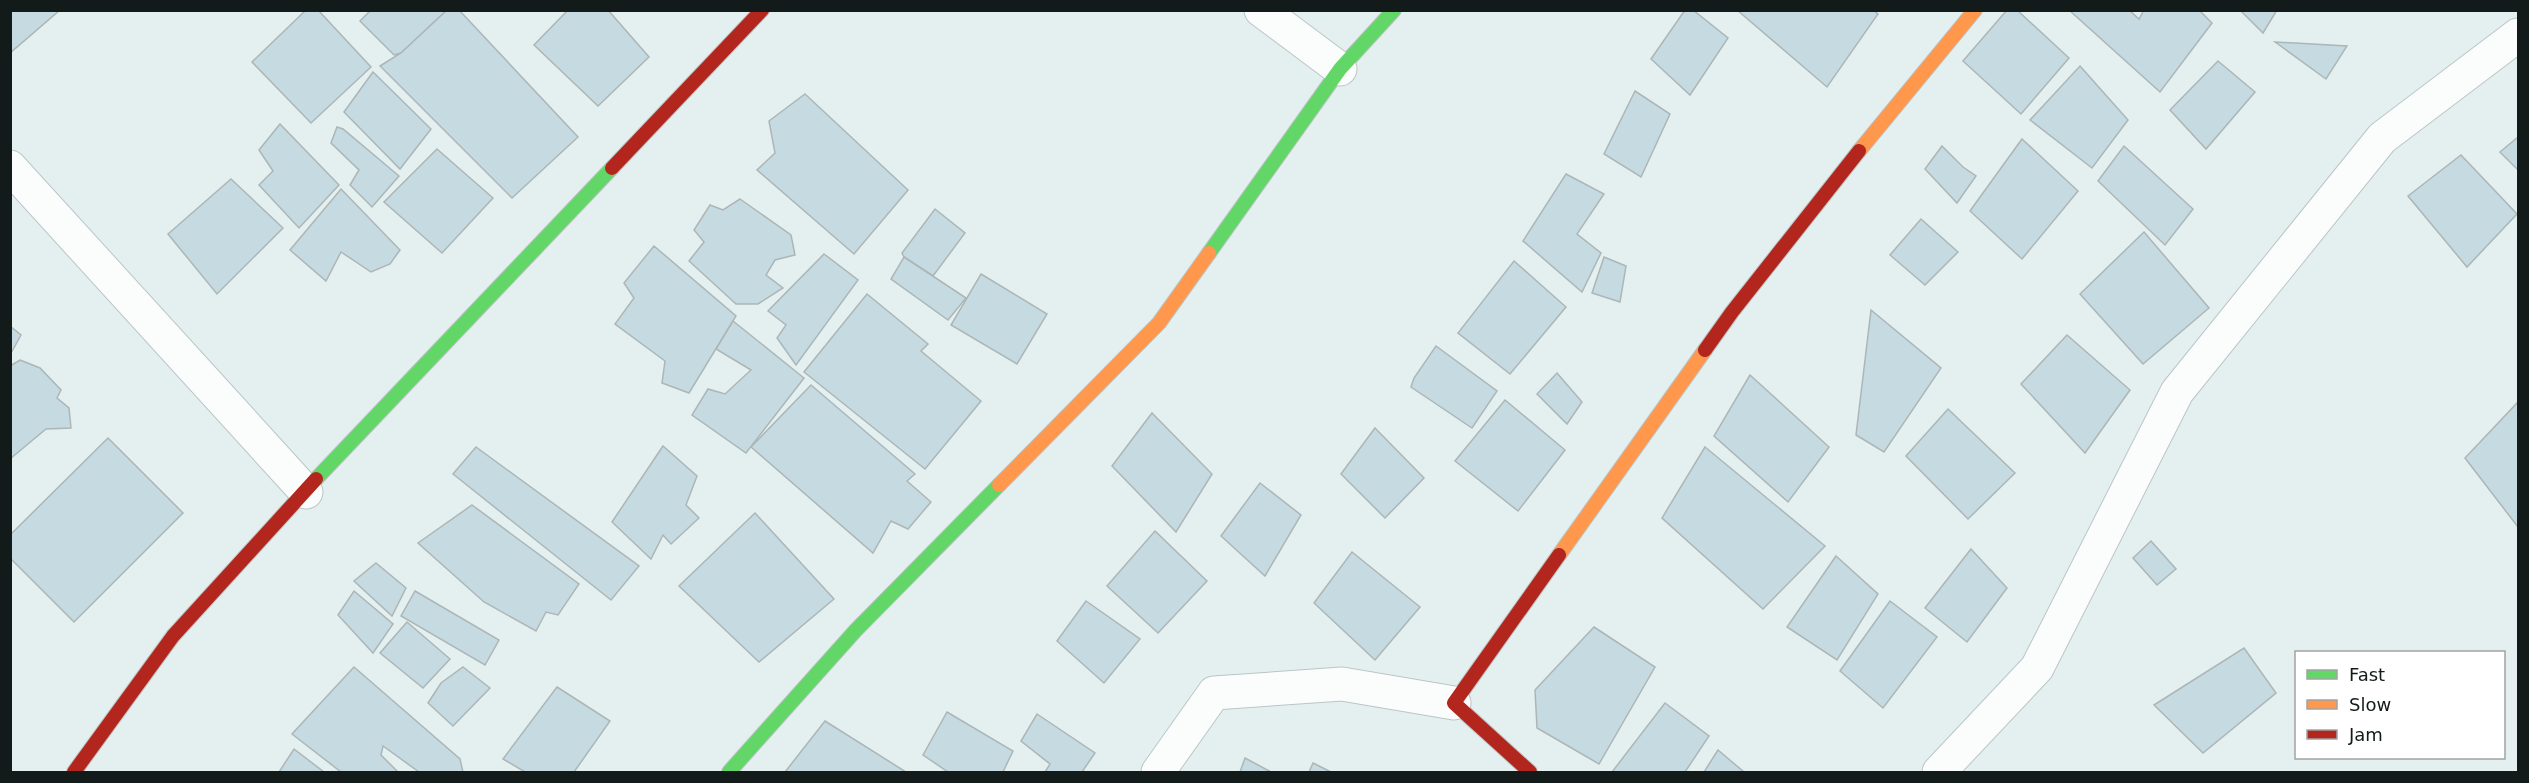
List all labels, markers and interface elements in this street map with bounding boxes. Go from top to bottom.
legend [2295,651,2505,759]
text: Fast [2349,664,2385,685]
text: Slow [2349,694,2391,715]
text: Jam [2348,724,2383,745]

